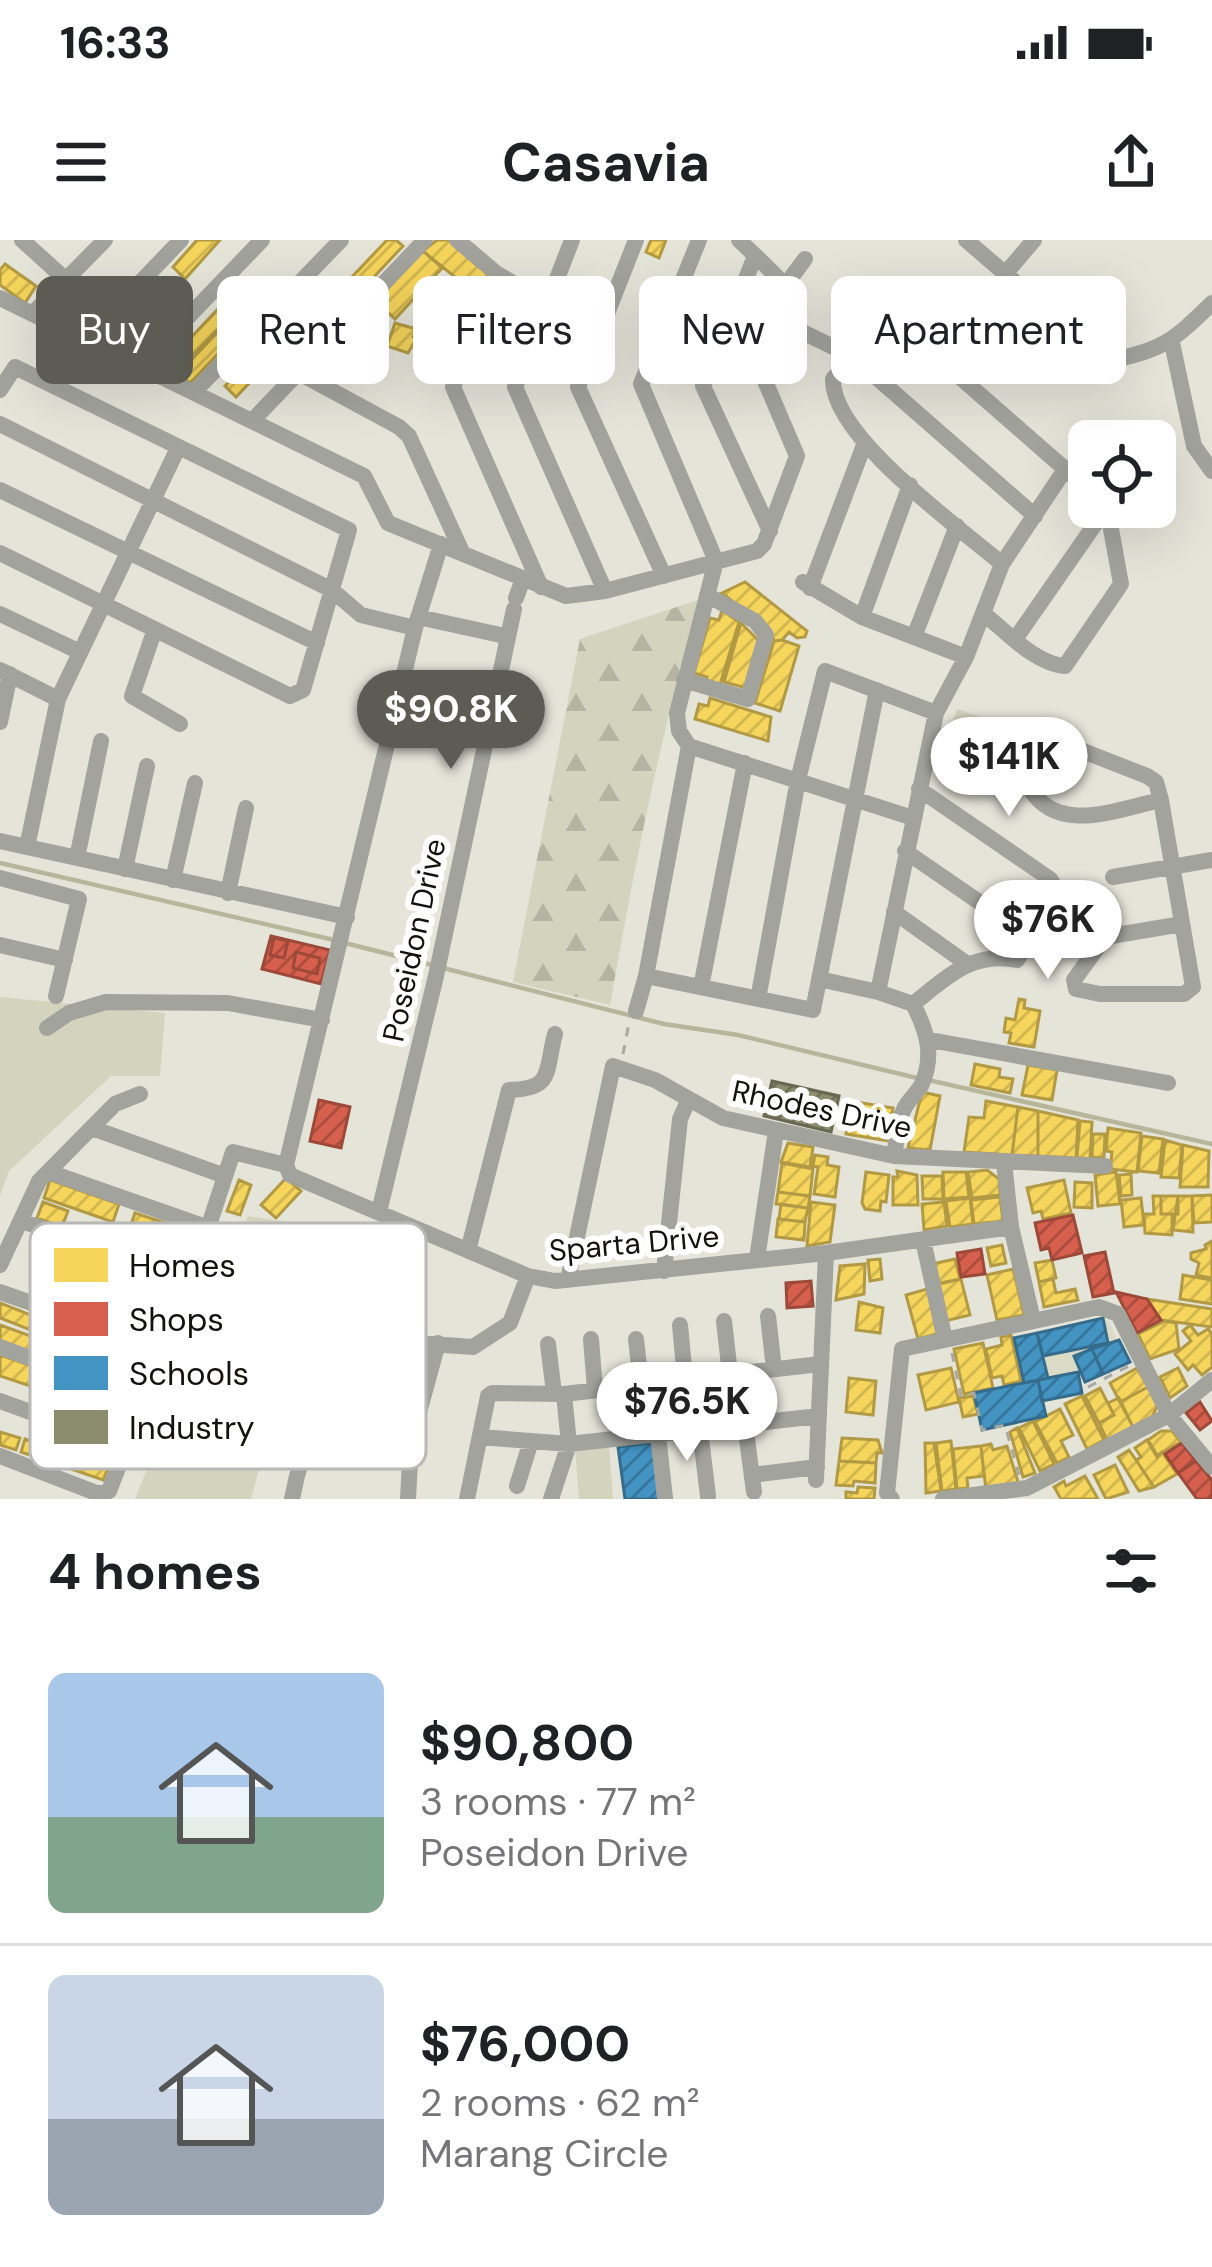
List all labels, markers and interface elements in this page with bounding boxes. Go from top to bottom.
text: 16:33 [60,13,171,72]
text: Casavia [502,127,710,198]
icon: menu [48,129,114,195]
icon: share [1098,129,1164,195]
chip: Buy [36,276,193,384]
chip: Rent [217,276,389,384]
chip: Filters [413,276,615,384]
chip: New [639,276,807,384]
chip: Apartment [831,276,1126,384]
map controls [1068,420,1176,528]
button: locate [1068,420,1176,528]
pin: $90.8K [353,670,549,772]
text: $90.8K [384,683,518,734]
pin: $141K [925,717,1093,819]
text: $141K [958,730,1060,781]
street label: Poseidon Drive [373,835,455,1045]
pin: $76K [977,880,1119,982]
text: $76K [1001,893,1095,944]
street label: Rhodes Drive [729,1071,915,1147]
street label: Sparta Drive [547,1216,721,1270]
legend [30,1223,426,1469]
text: Homes [129,1244,236,1287]
text: Shops [129,1298,224,1341]
text: Schools [129,1352,249,1395]
pin: $76.5K [589,1362,785,1464]
text: $76.5K [623,1375,751,1426]
text: Industry [129,1406,255,1449]
text: 4 homes [48,1538,262,1605]
icon: filters [1098,1538,1164,1604]
text: $90,800 [420,1709,634,1776]
icon: home [144,1721,288,1865]
text: 3 rooms · 77 m² [420,1776,696,1827]
text: Poseidon Drive [420,1827,688,1878]
text: $76,000 [420,2010,630,2077]
icon: home [144,2023,288,2167]
text: 2 rooms · 62 m² [420,2077,700,2128]
text: Marang Circle [420,2128,668,2179]

